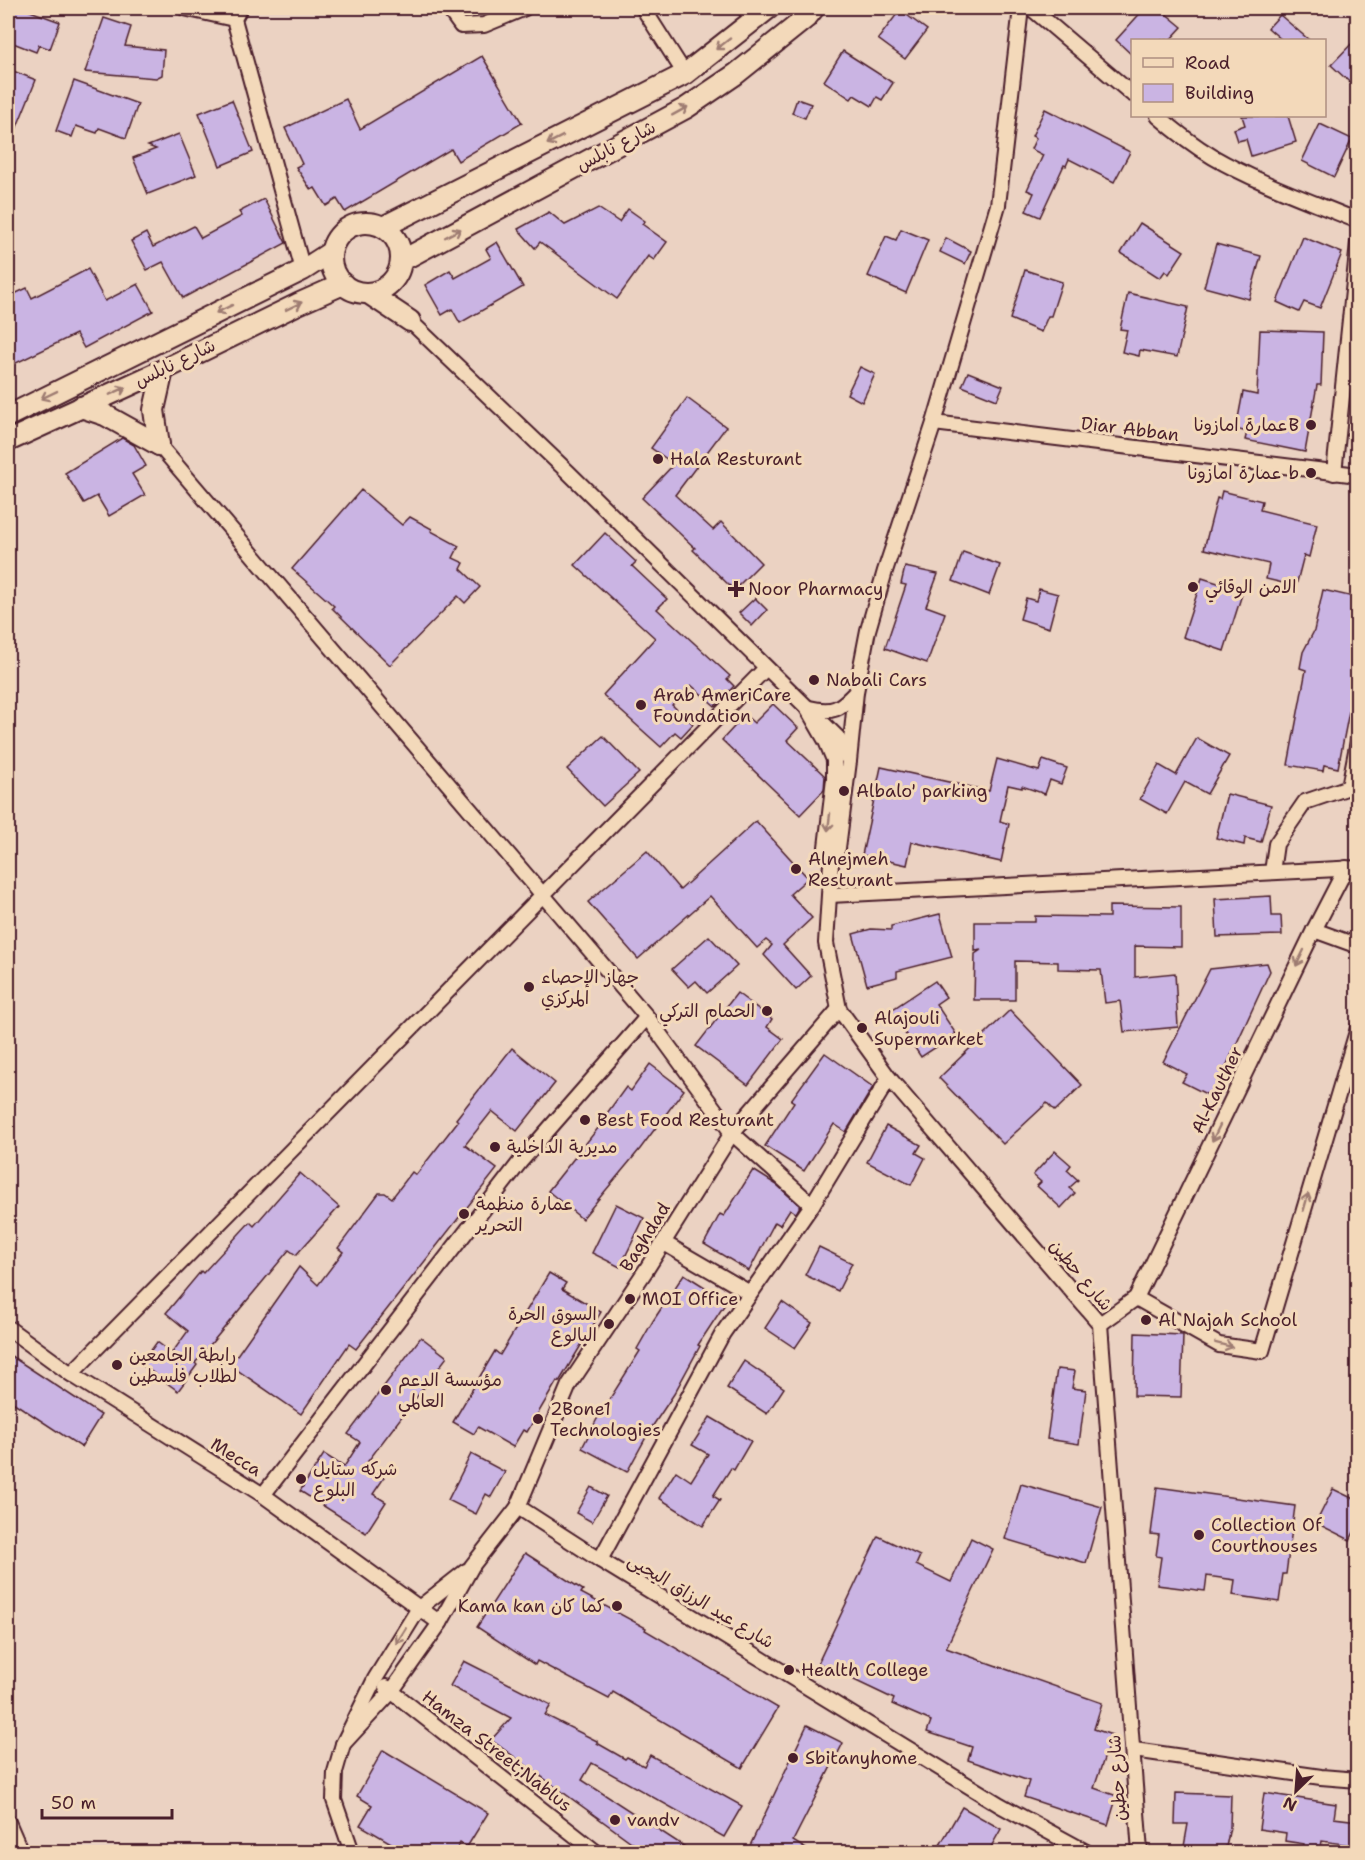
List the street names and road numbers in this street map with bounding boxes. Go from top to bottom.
street label: شارع نابلس [572,115,660,177]
street label: شارع نابلس [131,333,219,393]
street label: Diar Abban [1080,411,1180,447]
street label: Al-Kauther [1185,1042,1249,1138]
street label: Baghdad [614,1198,676,1276]
street label: شارع حطين [1044,1234,1118,1316]
street label: Mecca [206,1432,266,1482]
street label: شارع عبد الرزاق اليحيى [624,1548,778,1654]
street label: Hamza Street;Nablus [417,1685,577,1817]
street label: شارع حطين [1102,1734,1132,1822]

